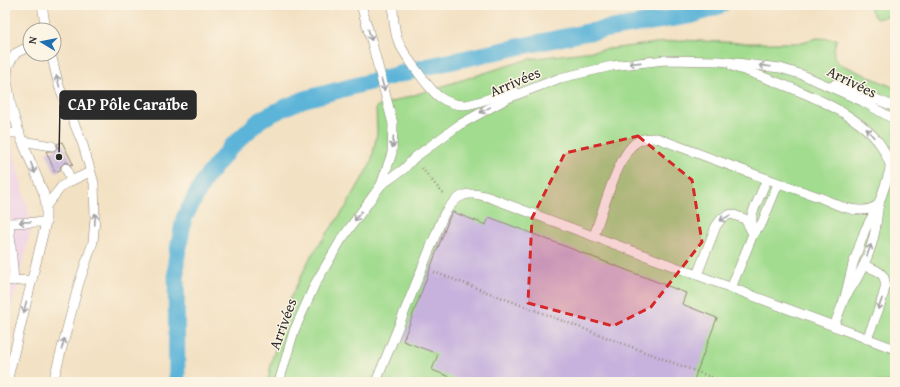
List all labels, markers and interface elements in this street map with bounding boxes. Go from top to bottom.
north arrow [22,22,62,62]
one-way arrow [367,29,374,42]
text: N [24,35,41,45]
one-way arrow [629,59,642,67]
street label: Arrivées [824,60,881,103]
street label: Arrivées [486,61,543,102]
one-way arrow [759,62,772,70]
one-way arrow [54,75,61,88]
one-way arrow [380,78,388,91]
callout: CAP Pôle Caraïbe [60,91,196,119]
text: CAP Pôle Caraïbe [68,92,188,116]
one-way arrow [480,107,492,115]
one-way arrow [865,128,874,138]
one-way arrow [389,135,396,148]
one-way arrow [30,161,38,173]
one-way arrow [354,211,362,222]
one-way arrow [91,213,99,226]
one-way arrow [719,214,731,222]
one-way arrow [19,219,32,226]
one-way arrow [866,244,873,257]
street label: Arrivées [264,295,302,352]
one-way arrow [875,298,883,310]
one-way arrow [20,300,28,313]
one-way arrow [60,338,67,351]

